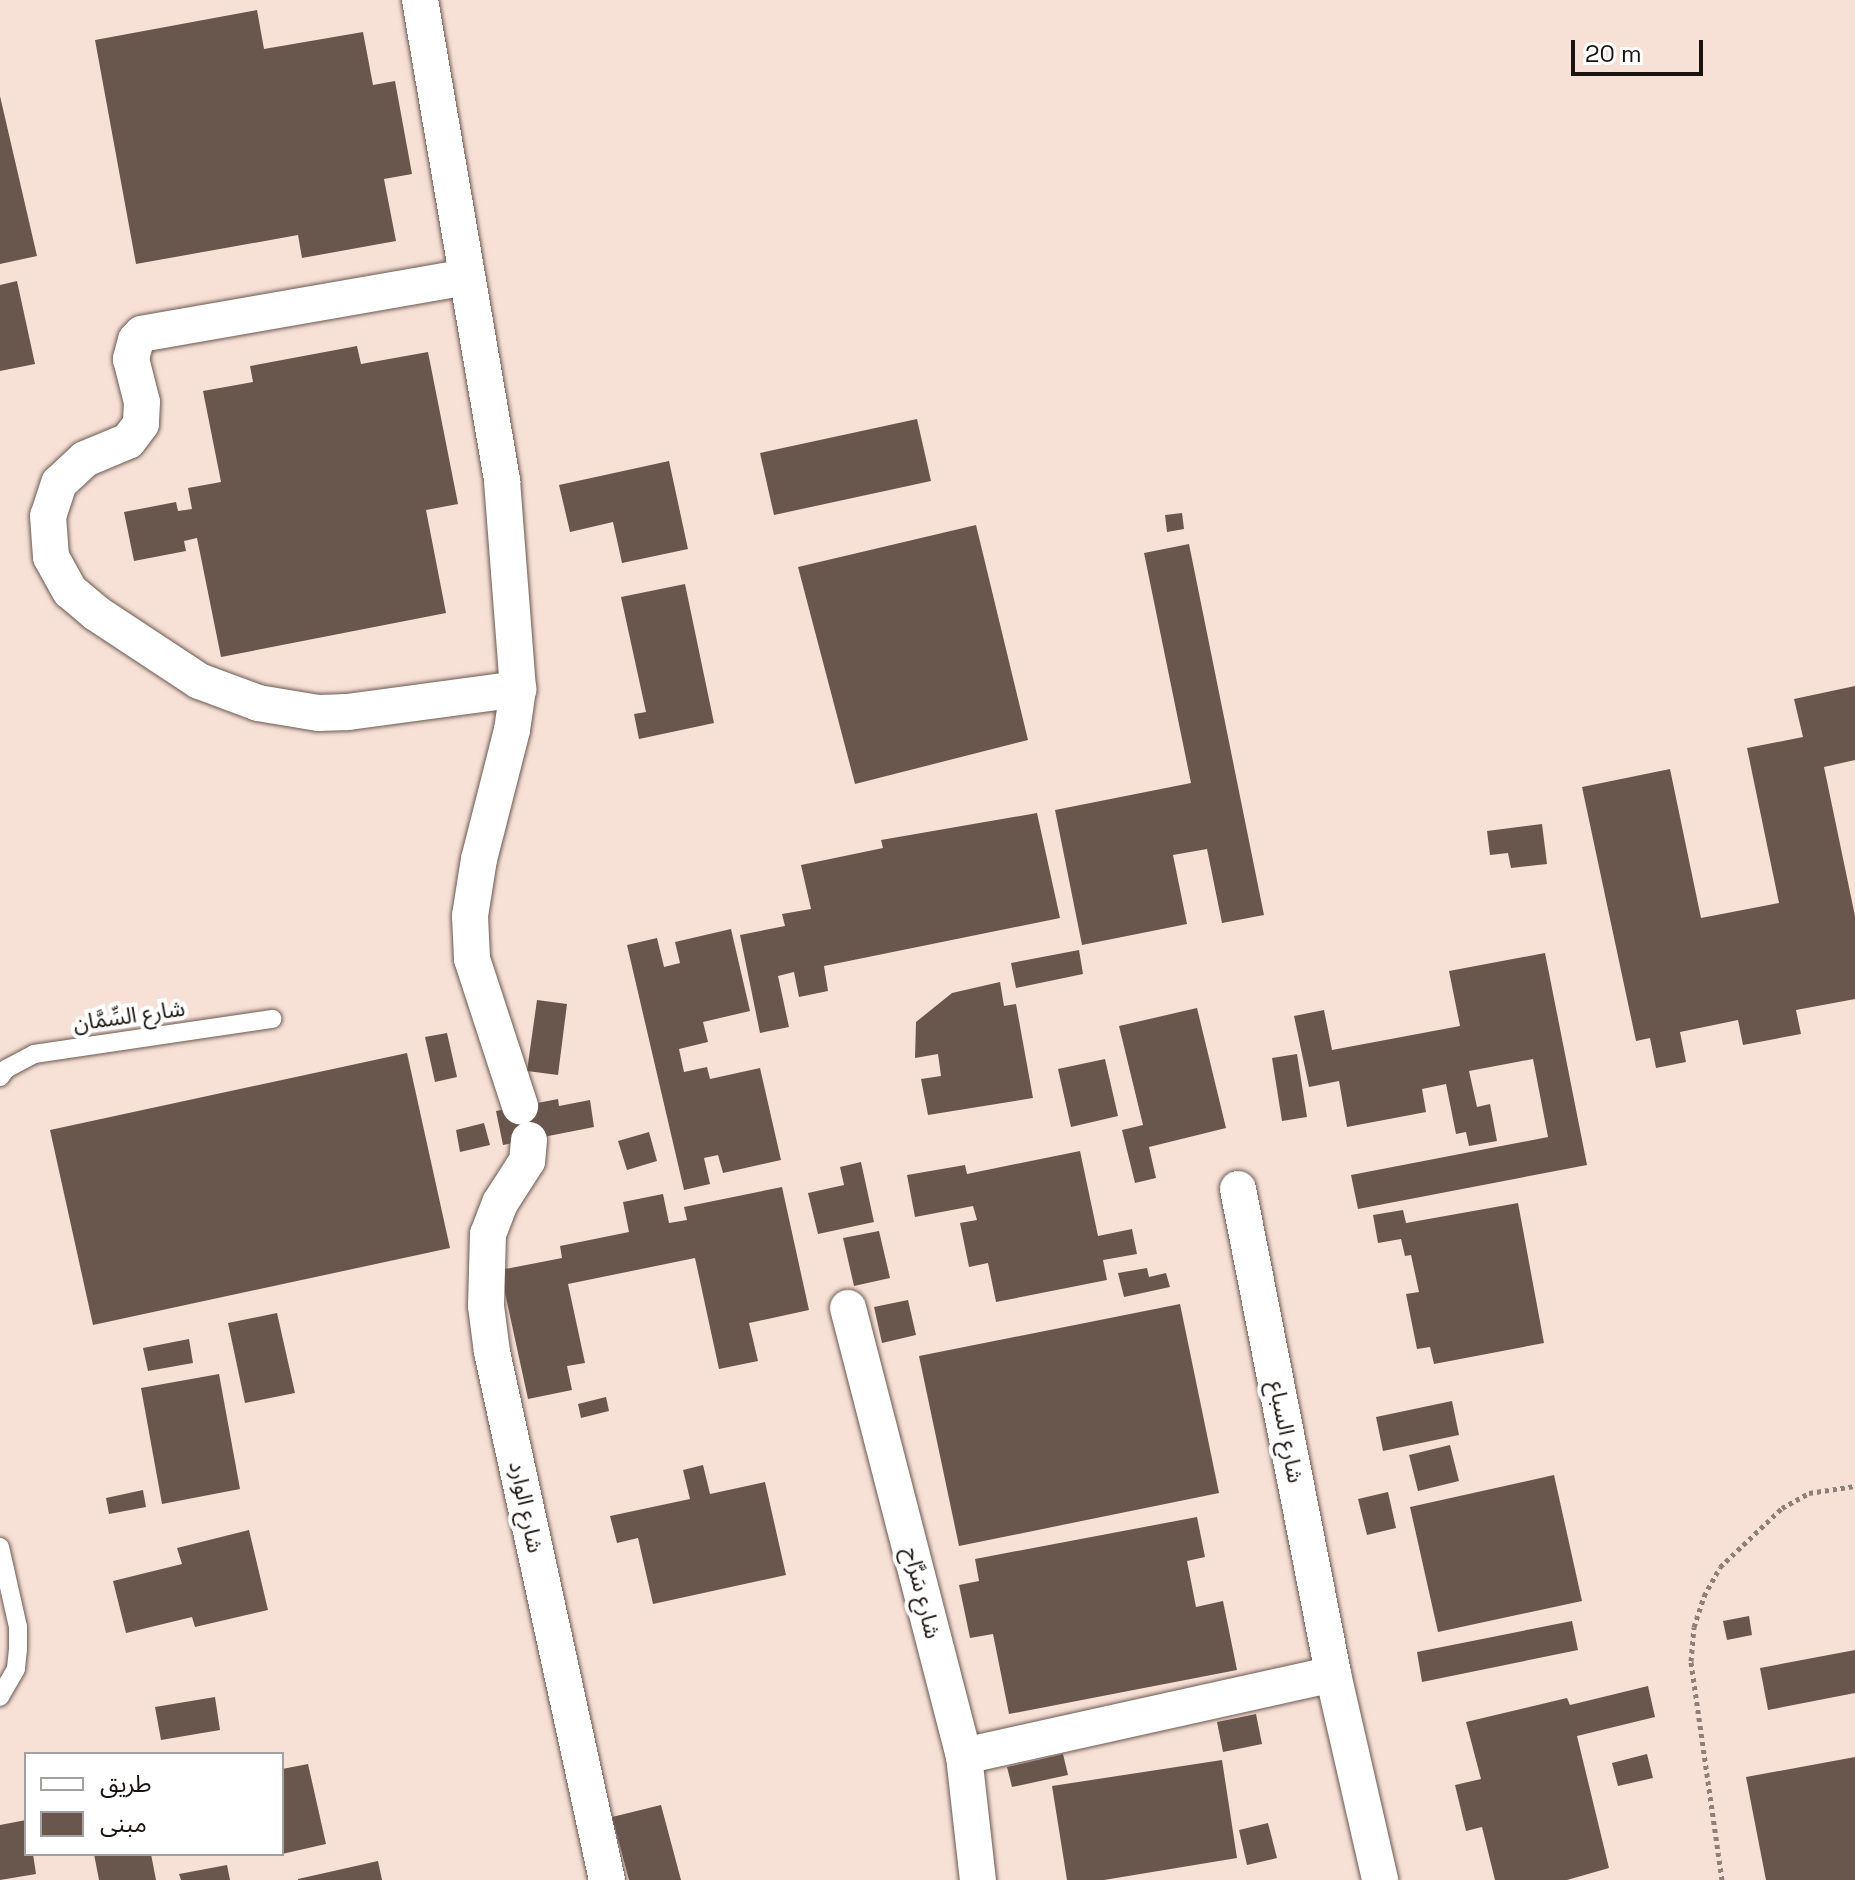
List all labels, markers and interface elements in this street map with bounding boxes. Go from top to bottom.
scale bar [1575,24,1707,74]
text: 20 m [1585,38,1642,69]
street label: شارع السِّمَّان [72,995,186,1037]
street label: شارع السباع [1263,1379,1309,1485]
street label: شارع الوارد [503,1459,549,1555]
street label: شارع سَرَّاح [898,1545,946,1641]
legend [24,1752,284,1856]
text: طريق [100,1768,152,1799]
text: مبنى [100,1808,147,1839]

